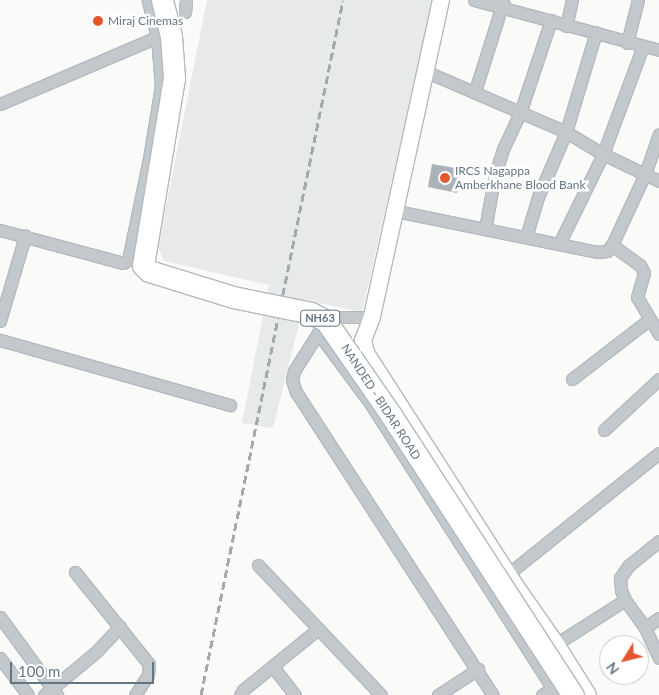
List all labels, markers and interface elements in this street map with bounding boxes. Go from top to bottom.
place label: Miraj Cinemas [108,14,183,28]
marker: Miraj Cinemas [92,15,104,27]
place label: IRCS Nagappa Amberkhane Blood Bank [455,164,586,192]
marker: IRCS Nagappa Amberkhane Blood Bank [439,172,451,184]
road number: NH63 [300,310,340,326]
street label: NANDED - BIDAR ROAD [338,341,424,463]
north arrow [599,635,649,685]
scale bar [12,652,156,684]
text: N [602,659,622,678]
text: 100 m [18,662,60,680]

